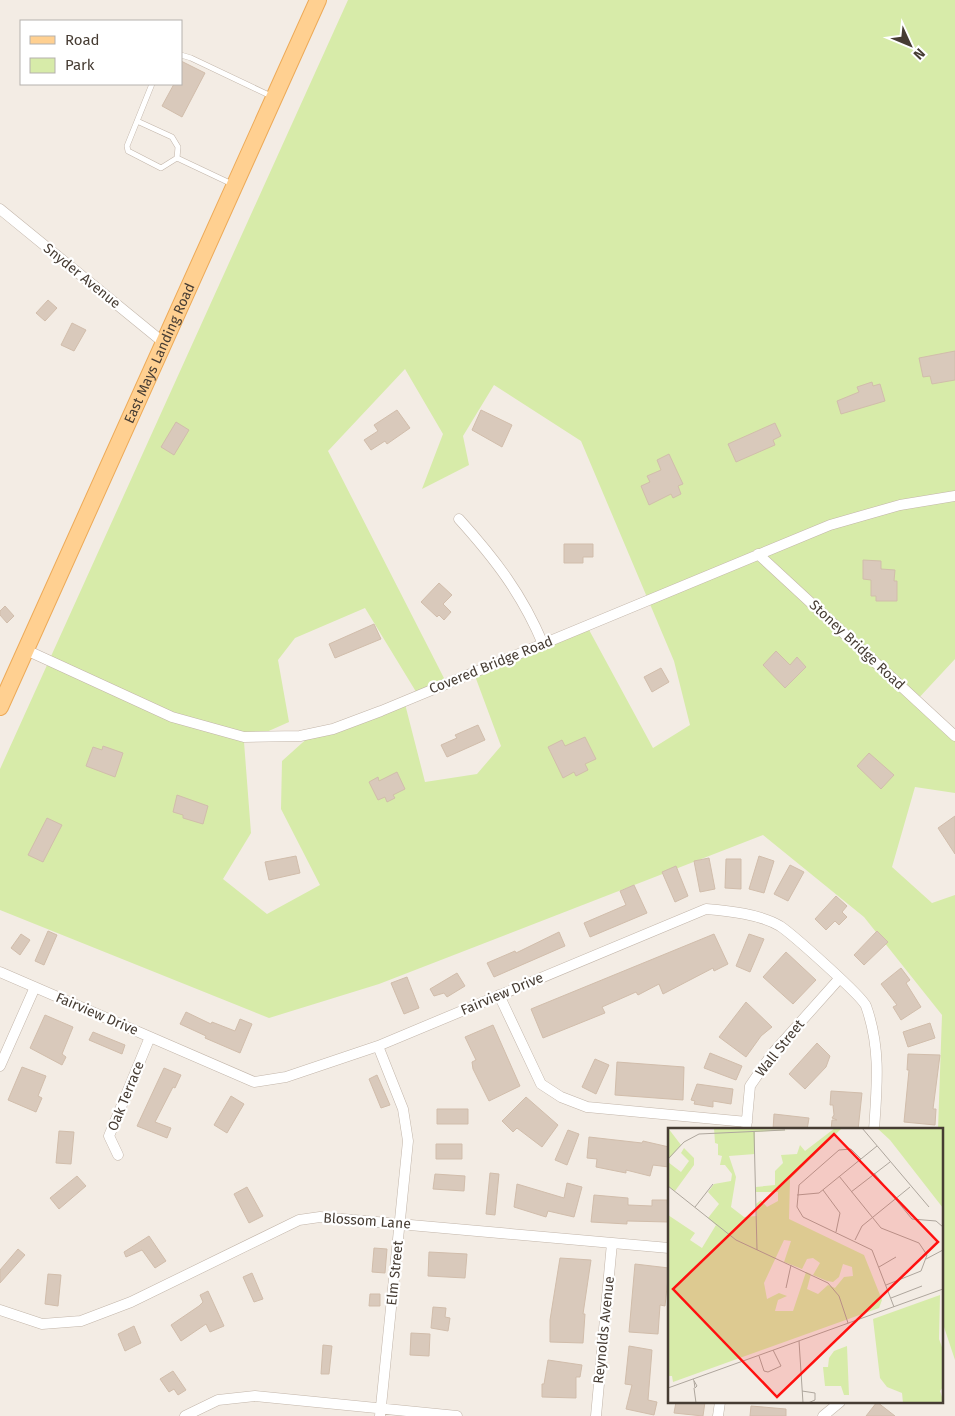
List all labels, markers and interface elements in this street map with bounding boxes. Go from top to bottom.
legend [20,20,182,85]
north arrow [885,20,935,70]
text: Road [65,31,100,49]
text: N [910,44,928,63]
text: Park [65,56,95,74]
street label: Snyder Avenue [40,240,124,312]
street label: East Mays Landing Road [120,280,198,426]
street label: Stoney Bridge Road [806,597,908,693]
street label: Covered Bridge Road [427,632,555,698]
street label: Fairview Drive [458,969,546,1019]
street label: Fairview Drive [53,989,141,1039]
street label: Wall Street [752,1015,809,1080]
street label: Oak Terrace [104,1058,148,1134]
inset map [668,1128,942,1404]
street label: Blossom Lane [323,1209,411,1233]
street label: Elm Street [383,1239,407,1306]
street label: Reynolds Avenue [590,1275,618,1385]

